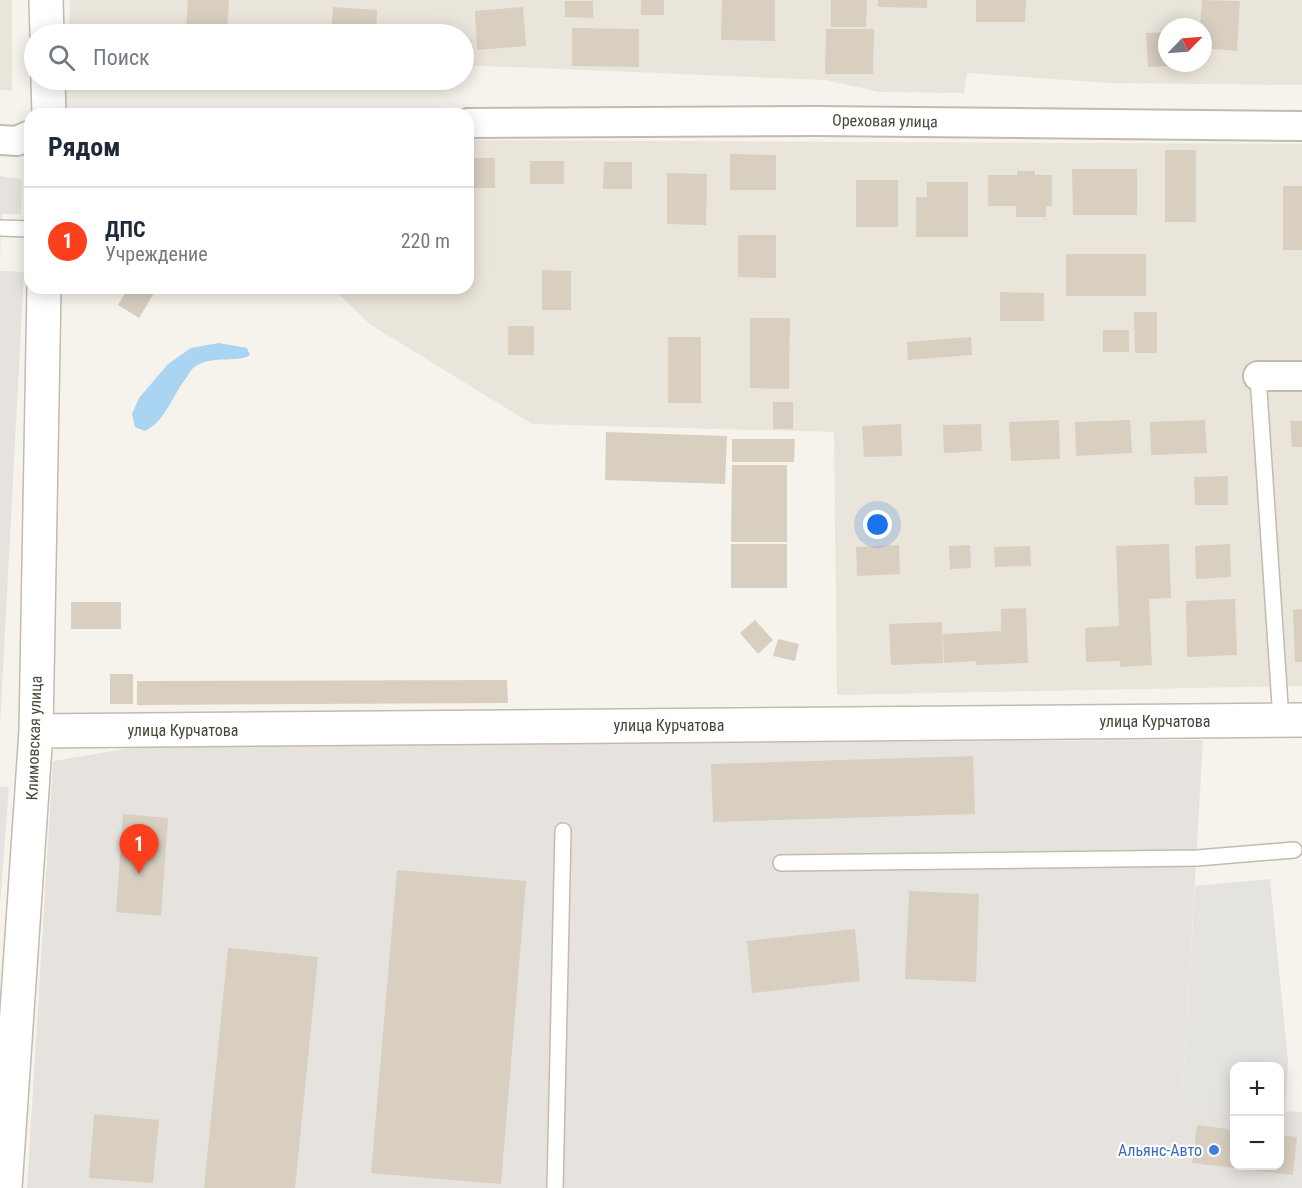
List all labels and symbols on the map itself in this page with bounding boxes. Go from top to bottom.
north arrow [1158,18,1212,72]
street label: Ореховая улица [832,111,938,131]
your location [863,510,892,539]
street label: Климовская улица [22,675,46,801]
street label: улица Курчатова [1099,712,1211,731]
street label: улица Курчатова [613,716,725,735]
street label: улица Курчатова [127,721,239,740]
pin: 1 [120,824,158,874]
place label: Альянс-Авто [1118,1141,1202,1160]
marker: Альянс-Авто [1207,1143,1221,1157]

